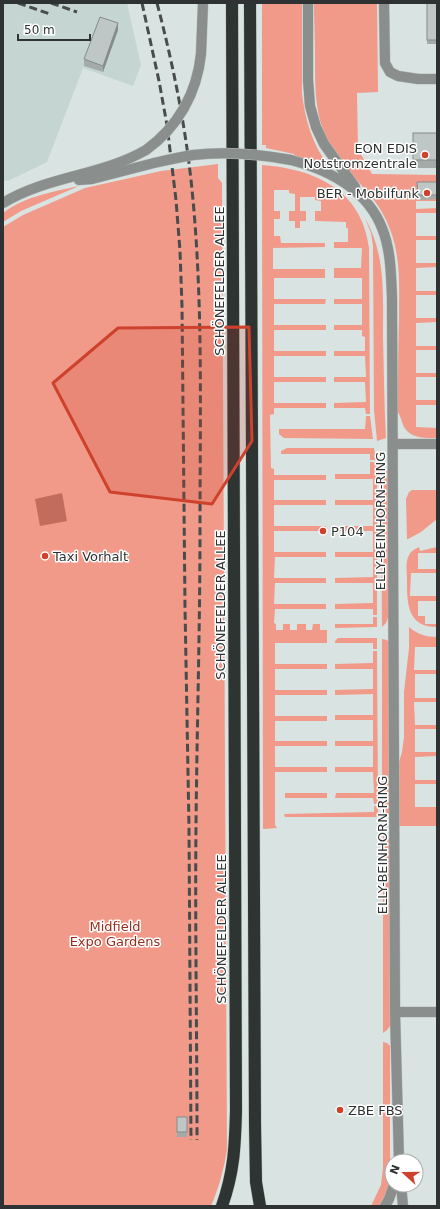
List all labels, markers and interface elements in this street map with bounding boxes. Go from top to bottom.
scale bar [18,16,90,42]
text: 50 m [24,23,55,37]
place label: EON EDIS Notstromzentrale [304,141,417,171]
marker: EON EDIS Notstromzentrale [420,150,430,160]
place label: BER - Mobilfunk [317,186,419,201]
marker: BER - Mobilfunk [422,188,432,198]
street label: SCHÖNEFELDER ALLEE [211,206,227,356]
street label: ELLY-BEINHORN-RING [373,452,388,590]
place label: P104 [331,524,364,539]
marker: P104 [318,526,328,536]
street label: SCHÖNEFELDER ALLEE [212,530,228,680]
place label: Taxi Vorhalt [52,549,128,564]
marker: Taxi Vorhalt [40,551,50,561]
street label: ELLY-BEINHORN-RING [375,776,390,914]
street label: SCHÖNEFELDER ALLEE [213,854,229,1004]
park label: Midfield Expo Gardens [70,919,161,949]
place label: ZBE FBS [348,1103,403,1118]
marker: ZBE FBS [335,1105,345,1115]
north arrow [384,1153,424,1193]
text: N [387,1163,403,1176]

